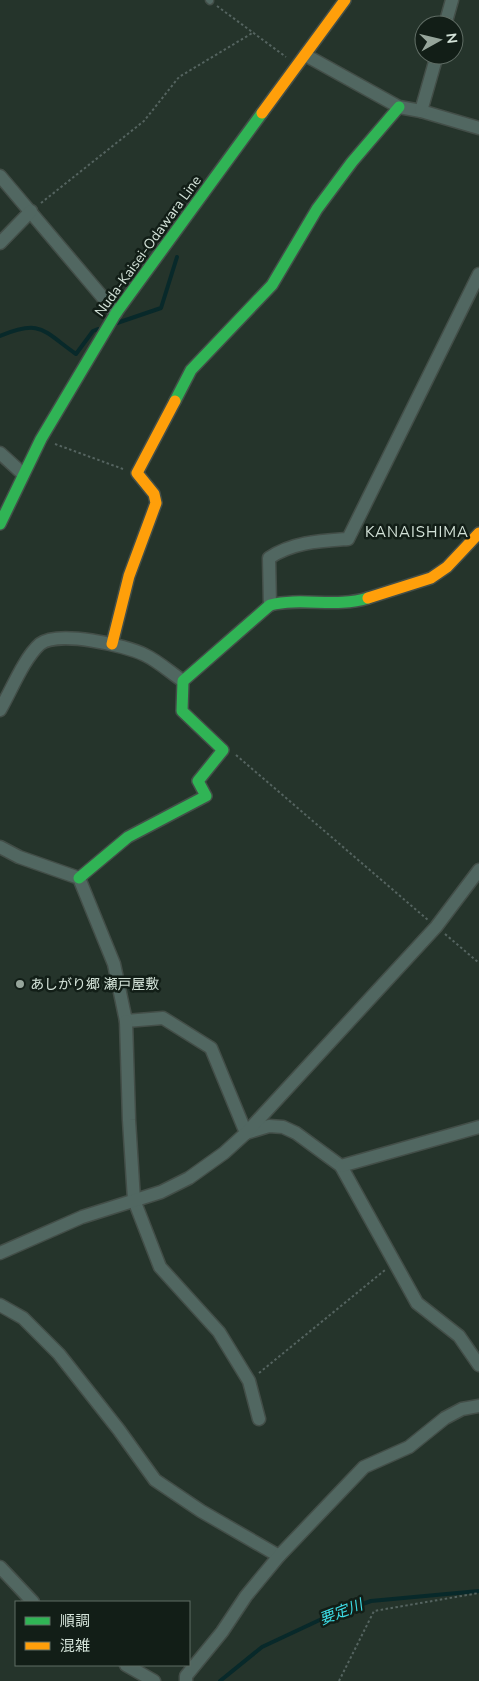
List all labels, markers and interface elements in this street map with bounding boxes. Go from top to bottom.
north arrow [414,15,464,65]
text: N [441,32,462,45]
street label: Nuda-Kaisei-Odawara Line [90,172,206,320]
district label: KANAISHIMA [365,522,469,542]
place label: あしがり郷 瀬戸屋敷 [30,975,160,994]
marker: あしがり郷 瀬戸屋敷 [14,978,26,990]
water label: 要定川 [316,1594,367,1629]
legend [15,1601,190,1666]
text: 順調 [60,1611,90,1631]
text: 混雑 [60,1636,90,1656]

